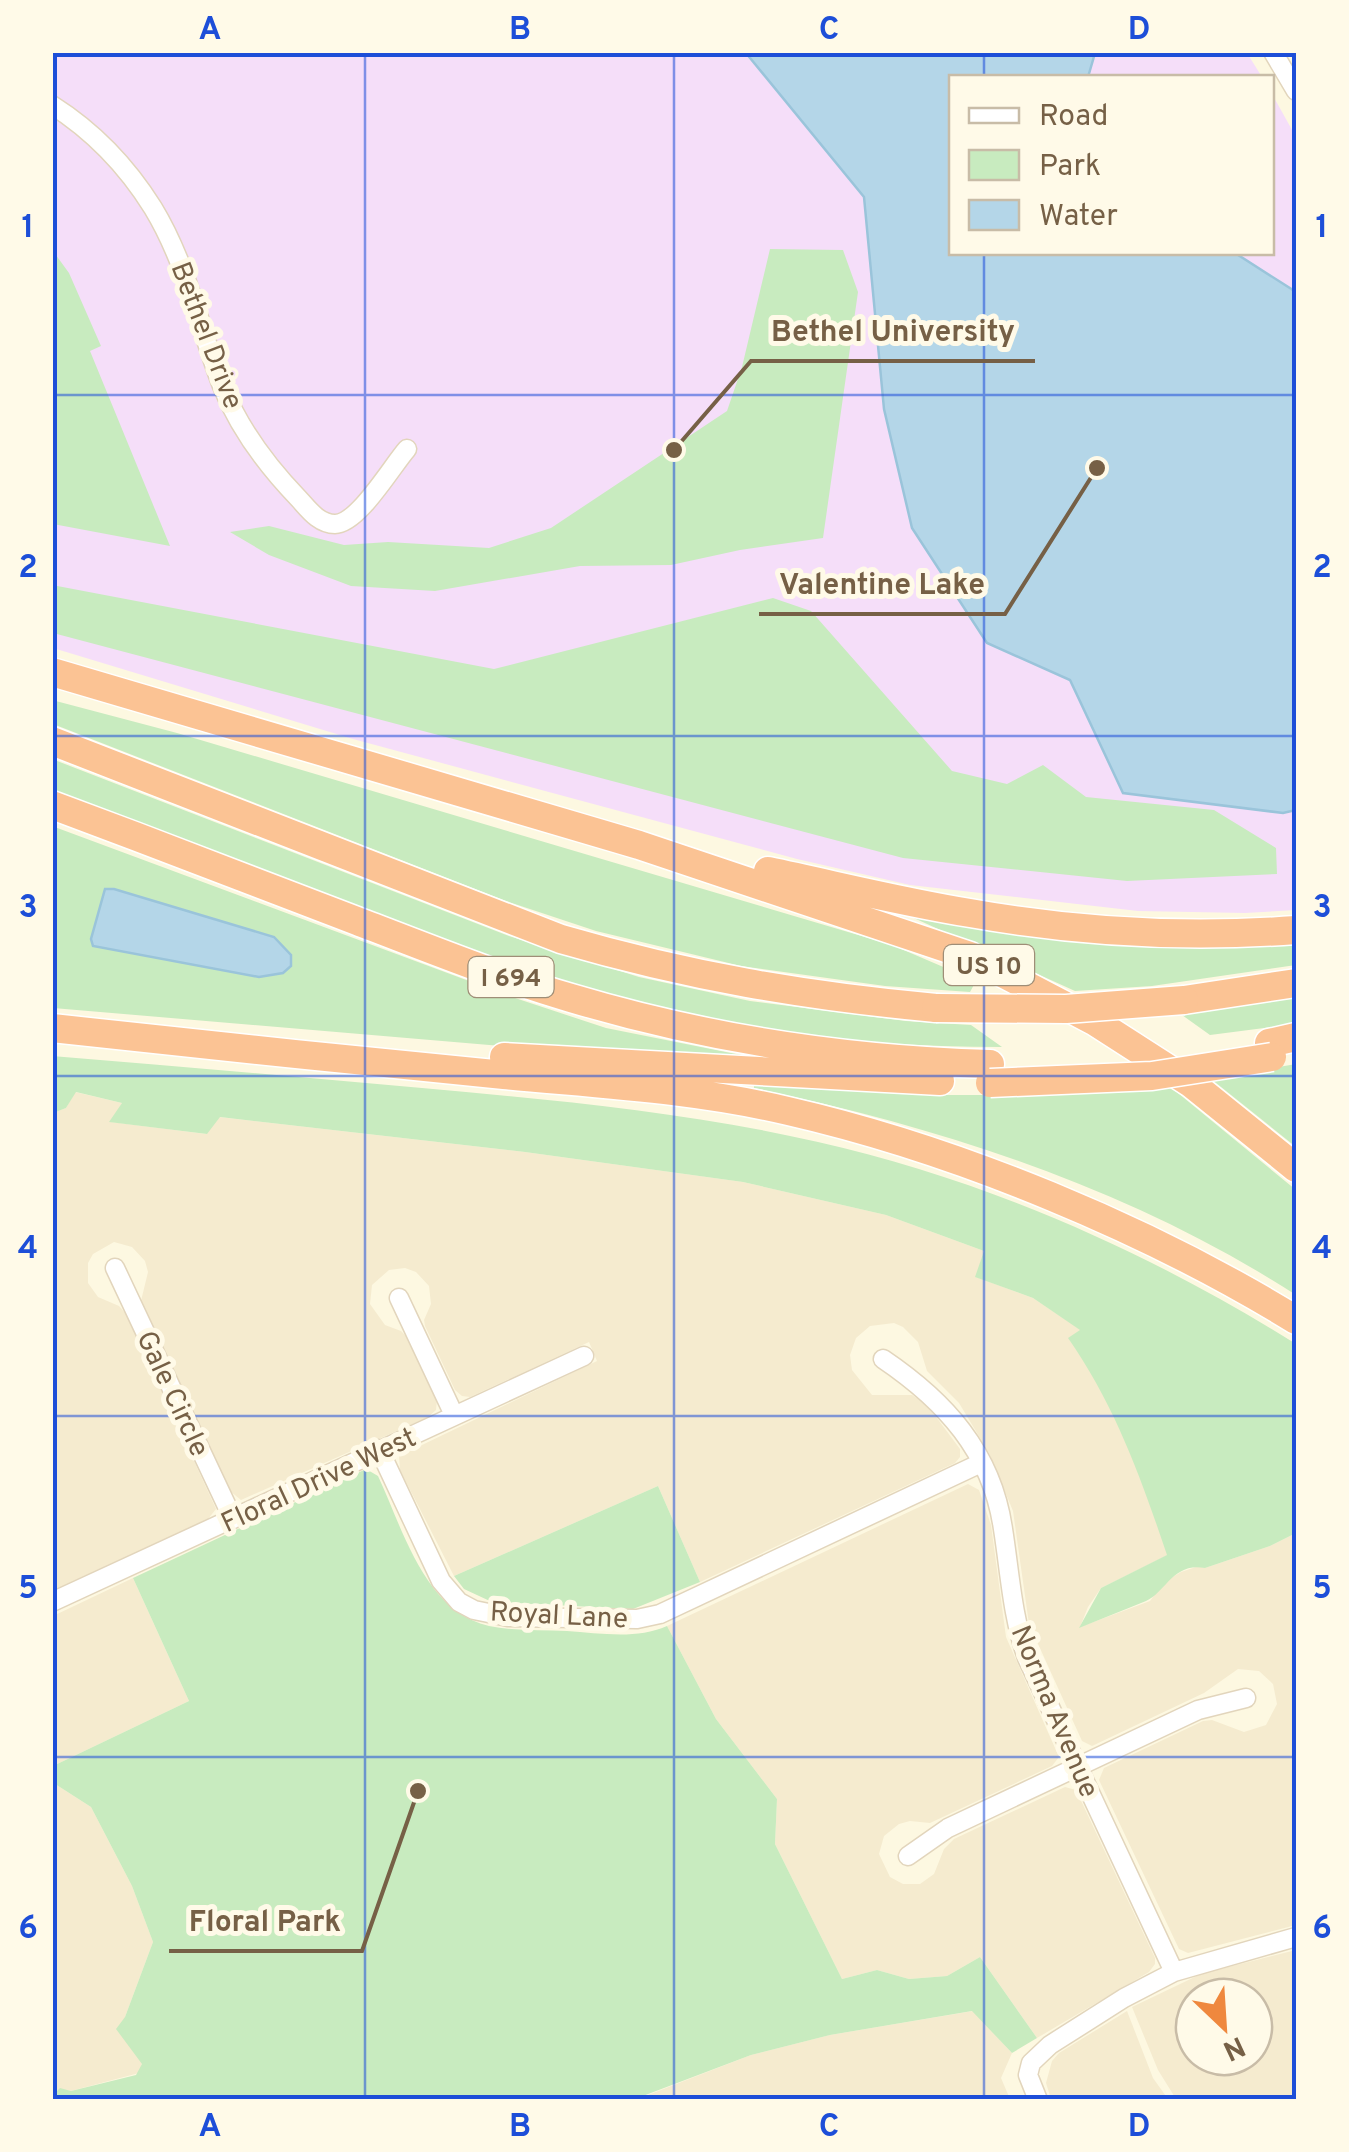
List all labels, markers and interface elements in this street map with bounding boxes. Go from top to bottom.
text: A [199,11,221,51]
text: B [509,11,531,51]
text: C [819,11,839,51]
text: D [1128,11,1150,51]
legend [949,75,1274,255]
text: Road [1039,99,1108,136]
text: Park [1039,149,1101,186]
text: Water [1039,199,1118,236]
text: 1 [22,209,34,249]
text: 1 [1316,209,1328,249]
street label: Bethel Drive [161,257,250,415]
callout: Bethel University [751,301,1035,361]
text: Bethel University [771,315,1015,352]
text: 2 [18,549,38,589]
text: 2 [1312,549,1332,589]
callout: Valentine Lake [759,554,1005,614]
text: Valentine Lake [779,568,985,605]
text: 3 [18,889,38,929]
text: 3 [1312,889,1332,929]
road number: US 10 [944,945,1034,985]
road number: I 694 [468,957,554,997]
text: 4 [18,1230,38,1270]
text: 4 [1312,1230,1332,1270]
street label: Gale Circle [126,1326,216,1463]
street label: Floral Drive West [216,1421,423,1543]
text: 5 [18,1570,38,1610]
text: 5 [1312,1570,1332,1610]
street label: Royal Lane [489,1595,629,1639]
street label: Norma Avenue [1001,1621,1106,1804]
callout: Floral Park [169,1891,362,1951]
text: Floral Park [189,1905,341,1942]
text: 6 [18,1910,38,1950]
text: 6 [1312,1910,1332,1950]
north arrow [1174,1977,1274,2077]
text: N [1217,2026,1250,2068]
text: A [199,2108,221,2148]
text: B [509,2108,531,2148]
text: C [819,2108,839,2148]
text: D [1128,2108,1150,2148]

